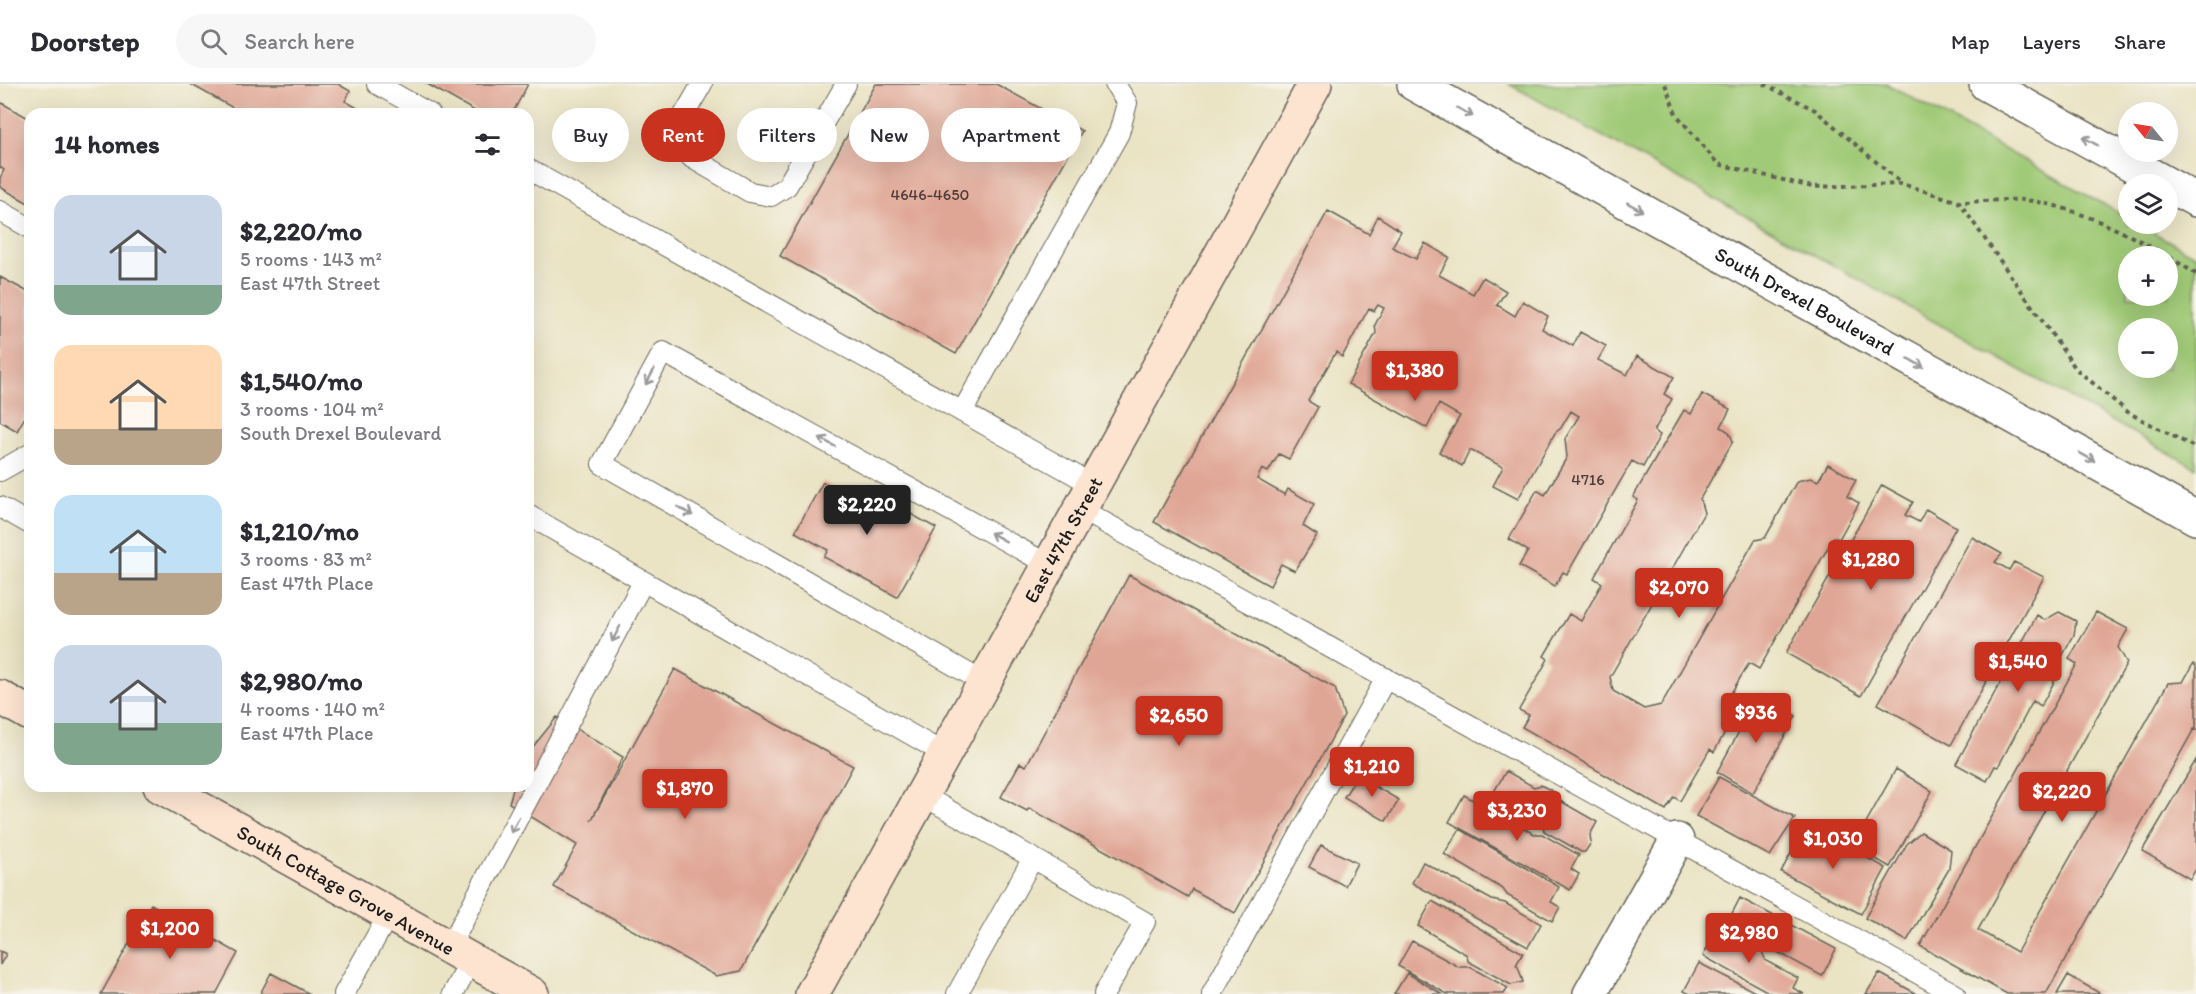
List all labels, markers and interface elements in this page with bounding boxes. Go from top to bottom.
search box [176,14,596,68]
text: Doorstep [30,24,140,58]
icon: search [197,25,230,58]
text: Search here [245,28,355,55]
text: Map [1951,29,1990,54]
text: Layers [2023,29,2081,54]
text: Share [2114,29,2166,54]
north arrow [2118,102,2178,162]
map controls [2118,102,2178,378]
one-way arrow [1456,106,1473,118]
chip: Buy [552,108,629,162]
chip: Rent [641,108,725,162]
chip: Filters [737,108,837,162]
chip: New [849,108,929,162]
chip: Apartment [941,108,1081,162]
text: 14 homes [54,128,160,160]
icon: filters [471,128,504,161]
one-way arrow [2081,135,2099,146]
button: layers [2118,174,2178,234]
house number: 4646-4650 [891,185,969,204]
one-way arrow [1626,202,1644,213]
text: $2,220/mo [240,215,362,247]
icon: home [102,219,174,291]
street label: South Drexel Boulevard [1711,242,1899,360]
button: + [2118,246,2178,306]
text: 5 rooms · 143 m² [240,247,382,271]
text: East 47th Street [240,271,380,295]
button: − [2118,318,2178,378]
pin: $1,380 [1366,351,1464,402]
one-way arrow [1907,357,1924,369]
text: $1,380 [1386,358,1444,382]
text: $1,540/mo [240,365,363,397]
one-way arrow [644,367,655,385]
icon: home [102,369,174,441]
text: 3 rooms · 104 m² [240,397,384,421]
text: South Drexel Boulevard [240,421,441,445]
one-way arrow [819,436,836,448]
one-way arrow [2078,452,2095,464]
house number: 4716 [1571,470,1605,489]
street label: East 47th Street [1019,473,1108,607]
pin: $2,220 [818,485,916,536]
text: $2,220 [838,492,896,516]
one-way arrow [676,505,693,517]
text: $1,210/mo [240,515,359,547]
icon: home [102,519,174,591]
one-way arrow [990,531,1007,543]
pin: $1,280 [1822,540,1920,591]
text: 3 rooms · 83 m² [240,547,372,571]
text: $1,280 [1842,547,1900,571]
pin: $2,070 [1630,568,1728,619]
text: East 47th Place [240,571,373,595]
text: $2,070 [1649,575,1709,599]
one-way arrow [610,624,621,642]
pin: $1,540 [1969,642,2067,693]
text: $1,540 [1989,649,2048,673]
text: $2,980/mo [240,665,363,697]
icon: home [102,669,174,741]
pin: $936 [1720,693,1792,744]
pin: $2,650 [1130,696,1228,747]
text: 4 rooms · 140 m² [240,697,385,721]
text: $936 [1735,700,1777,724]
text: $2,650 [1150,703,1208,727]
text: East 47th Place [240,721,373,745]
pin: $1,210 [1323,747,1421,798]
text: $1,210 [1344,754,1400,778]
pin: $1,870 [636,769,734,820]
pin: $2,220 [2013,772,2111,823]
text: $1,870 [656,776,714,800]
text: $2,220 [2033,779,2091,803]
pin: $3,230 [1468,791,1566,842]
text: $3,230 [1487,798,1547,822]
one-way arrow [509,815,520,833]
pin: $1,030 [1784,819,1882,870]
street label: South Cottage Grove Avenue [233,820,459,960]
text: $1,030 [1803,826,1863,850]
pin: $1,200 [121,909,219,960]
pin: $2,980 [1700,913,1798,964]
text: $1,200 [140,916,200,940]
text: $2,980 [1719,920,1779,944]

